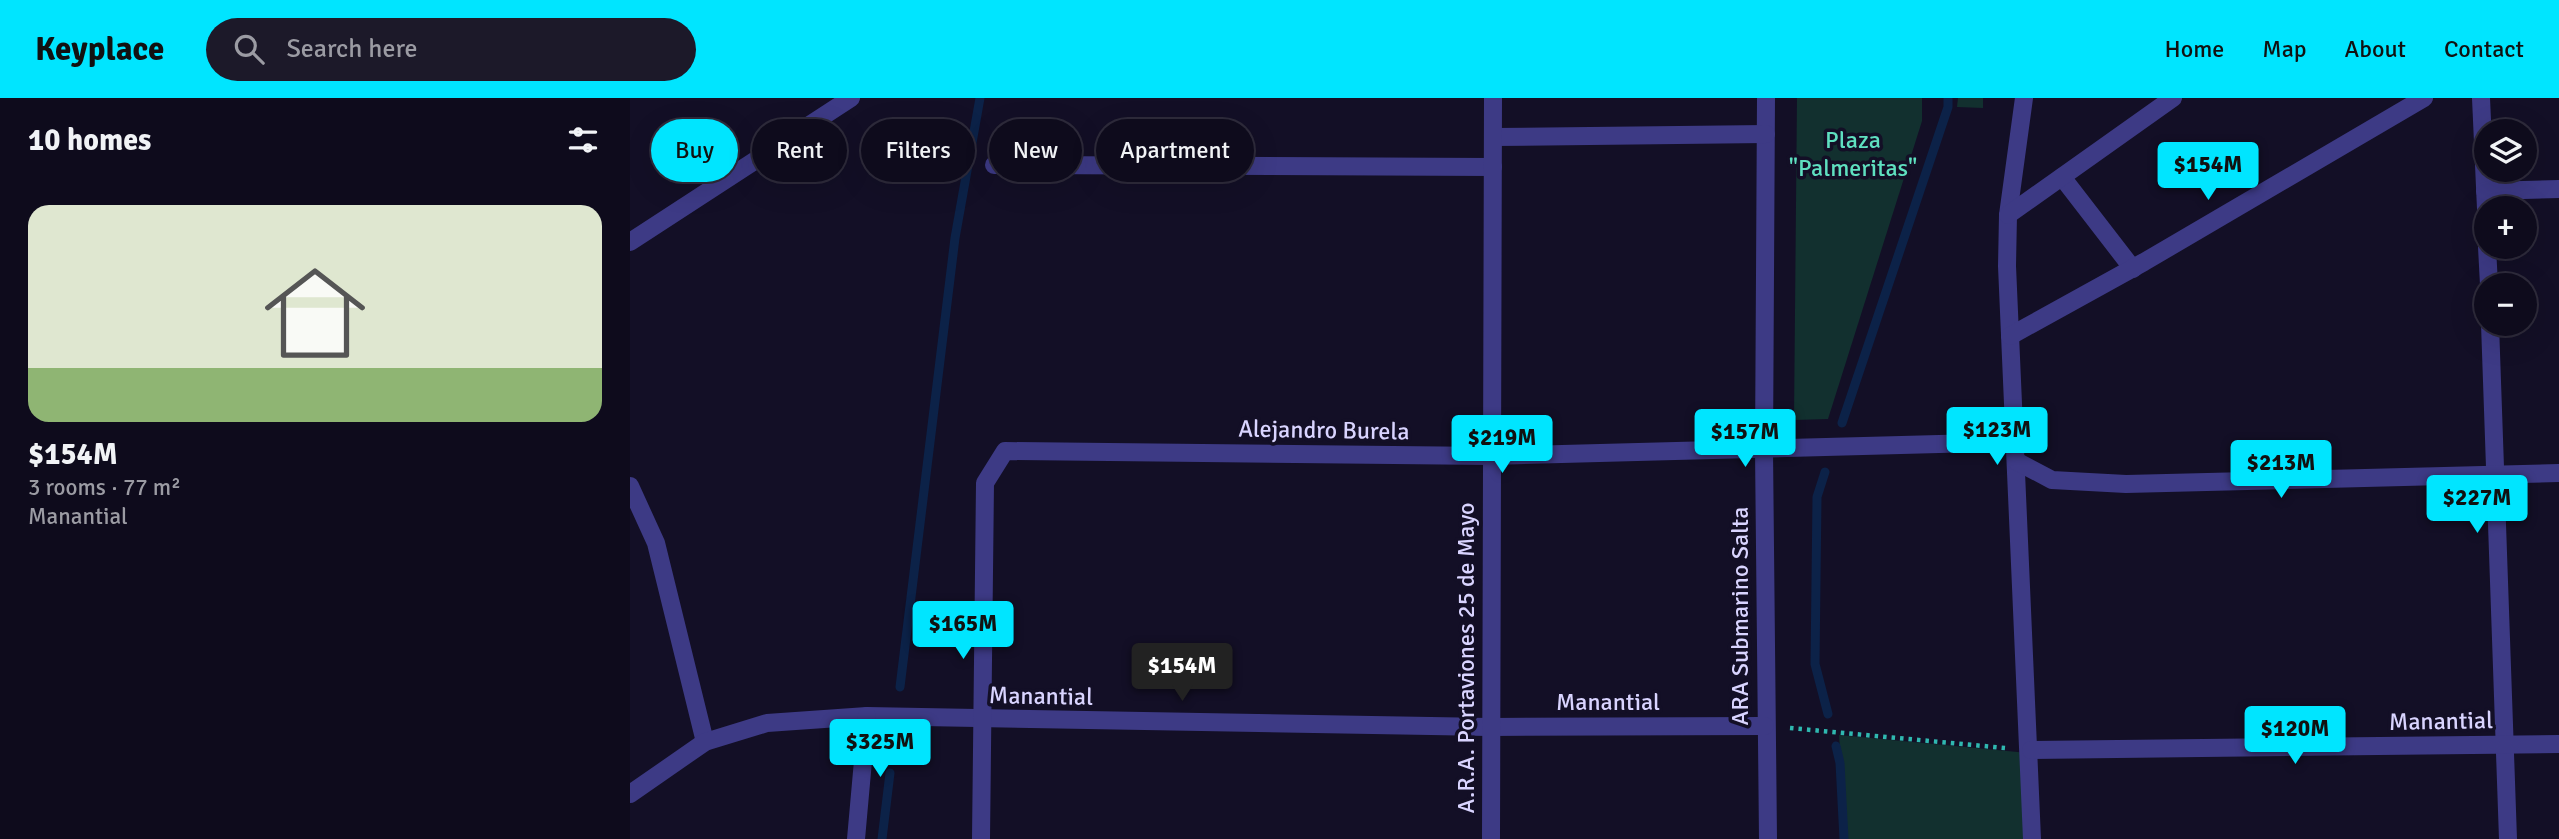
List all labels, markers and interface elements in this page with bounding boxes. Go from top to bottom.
search box [206,18,696,81]
text: Keyplace [35,29,164,70]
icon: search [230,30,268,68]
text: Search here [286,33,418,65]
text: Home [2164,34,2224,64]
text: Map [2262,34,2307,64]
text: About [2345,34,2406,64]
text: Contact [2444,34,2524,64]
chip: Buy [651,119,738,182]
chip: Rent [752,119,847,182]
chip: Filters [861,119,975,182]
chip: New [989,119,1082,182]
chip: Apartment [1096,119,1254,182]
map controls [2474,119,2537,336]
button: layers [2474,119,2537,182]
icon: filters [564,121,602,159]
text: 10 homes [28,122,151,159]
park label: Plaza "Palmeritas" [1789,125,1917,183]
pin: $154M [2159,142,2257,202]
text: $154M [2174,150,2242,179]
button: + [2474,196,2537,259]
icon: home [252,250,378,376]
button: − [2474,273,2537,336]
pin: $123M [1948,408,2046,467]
pin: $157M [1696,410,1794,469]
street label: Alejandro Burela [1238,414,1410,446]
text: $123M [1963,415,2031,444]
pin: $219M [1453,416,1551,475]
text: $157M [1711,417,1779,446]
text: $219M [1468,423,1536,452]
text: $154M [28,436,118,473]
pin: $213M [2232,440,2330,500]
text: $213M [2247,448,2315,477]
text: 3 rooms · 77 m² [28,473,181,502]
pin: $227M [2428,476,2526,535]
text: $227M [2443,483,2511,512]
text: Manantial [28,502,128,531]
street label: A.R.A. Portaviones 25 de Mayo [1451,502,1481,814]
street label: ARA Submarino Salta [1725,507,1755,725]
pin: $165M [914,602,1012,661]
text: $165M [929,609,997,638]
pin: $154M [1133,644,1231,703]
text: $154M [1148,651,1216,680]
street label: Manantial [989,680,1093,712]
street label: Manantial [1556,687,1660,717]
street label: Manantial [2389,705,2493,737]
pin: $120M [2246,706,2344,766]
text: $120M [2261,714,2329,743]
pin: $325M [831,720,929,779]
text: $325M [846,727,914,756]

